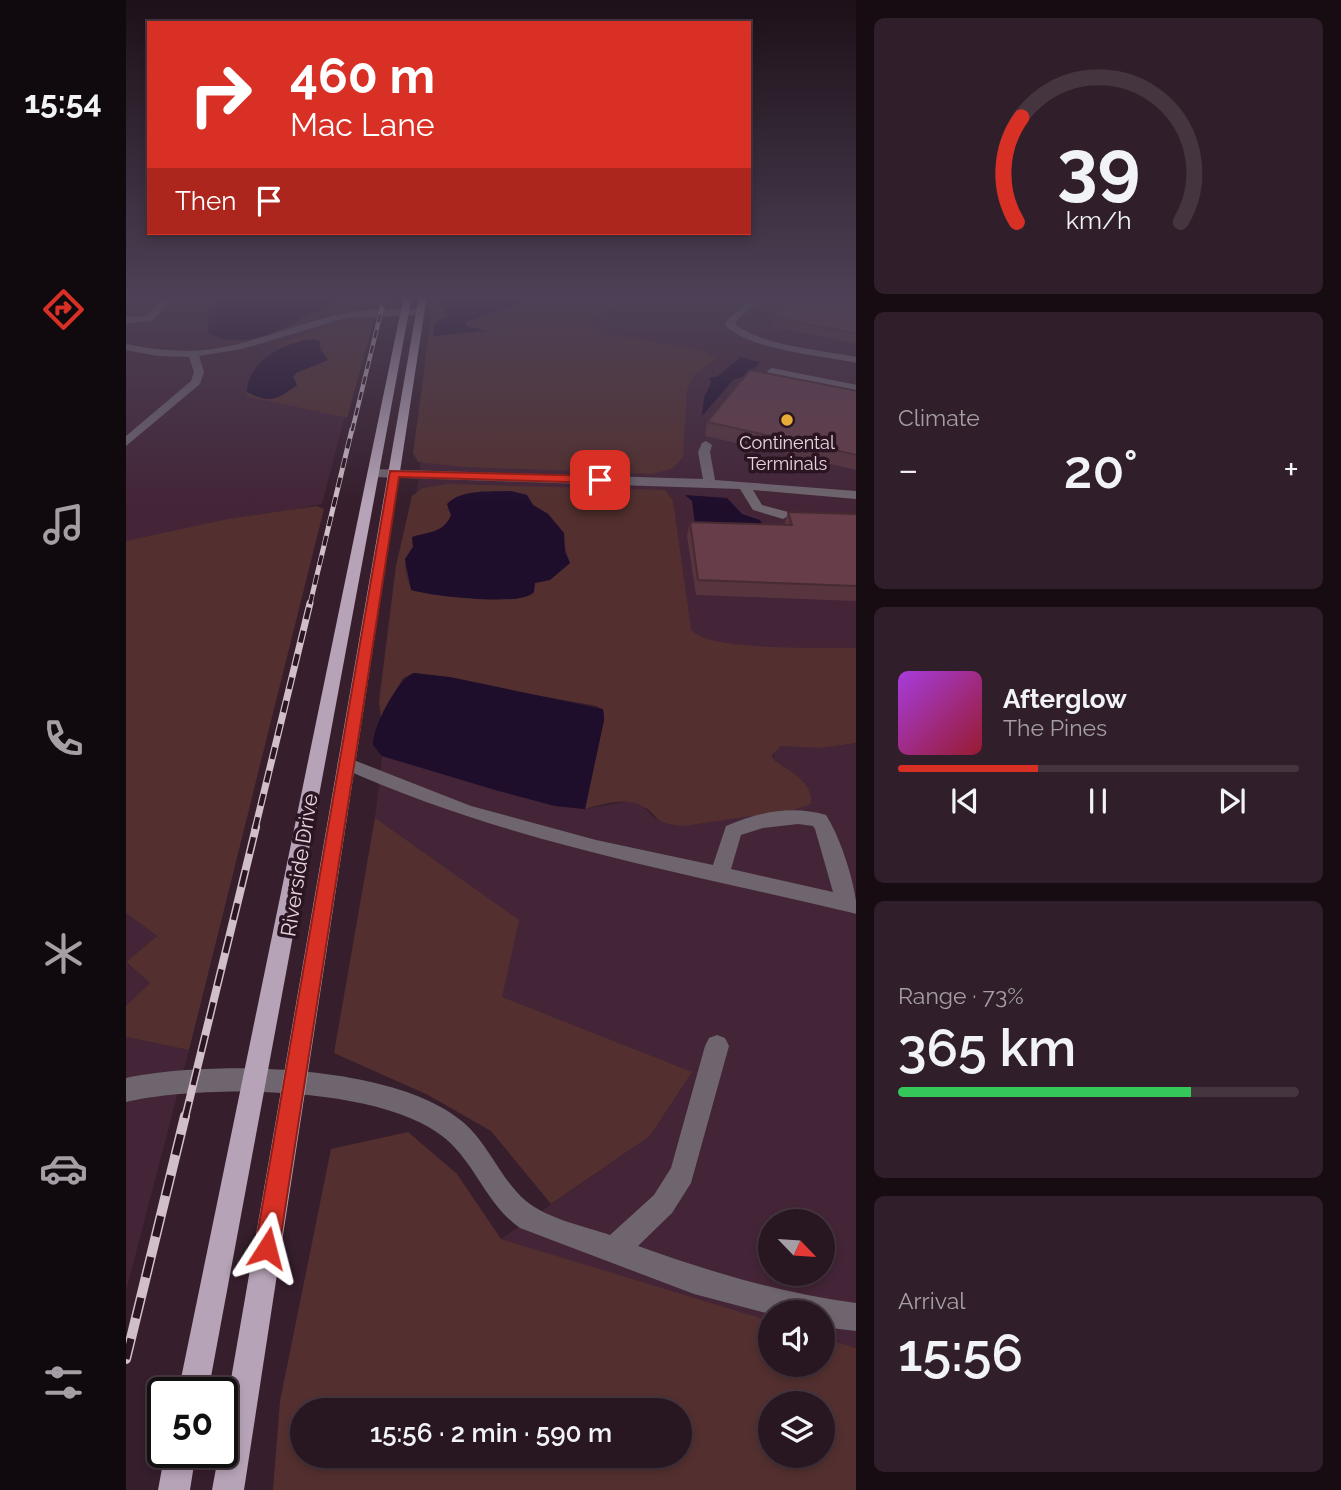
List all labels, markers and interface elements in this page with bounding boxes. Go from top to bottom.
text: 460 m [290,47,435,104]
icon: right [175,49,266,140]
text: 15:54 [24,83,102,120]
text: Mac Lane [290,106,435,143]
text: 39 [1057,125,1140,210]
icon: arrive [250,182,288,220]
text: Then [175,186,236,216]
text: km/h [1066,205,1131,235]
icon: directions [39,285,88,334]
text: Climate [898,404,980,431]
marker: Continental Terminals [779,412,795,428]
place label: Continental Terminals [739,432,835,474]
text: 20° [1064,439,1138,500]
text: − [898,447,918,492]
text: + [1283,447,1299,492]
pin [570,450,630,510]
icon: arrive [581,461,619,499]
icon: music [39,500,88,549]
text: Afterglow [1003,684,1127,714]
icon: phone [39,714,88,763]
text: The Pines [1003,714,1107,741]
icon: previous [946,782,984,820]
icon: pause [1079,782,1117,820]
icon: next [1213,782,1251,820]
street label: Riverside Drive [275,792,323,938]
icon: climate [39,929,88,978]
text: Range · 73% [898,982,1024,1009]
text: 365 km [898,1017,1076,1078]
icon: car [39,1144,88,1193]
north arrow [758,1209,835,1286]
map controls [758,1209,835,1468]
position arrow [230,1211,304,1285]
text: Arrival [898,1287,965,1314]
button: sound [758,1300,835,1377]
text: 15:56 [898,1322,1023,1383]
icon: filters [39,1358,88,1407]
speed limit sign: 50 [147,1377,238,1468]
button: layers [758,1391,835,1468]
text: 15:56 · 2 min · 590 m [370,1418,612,1448]

